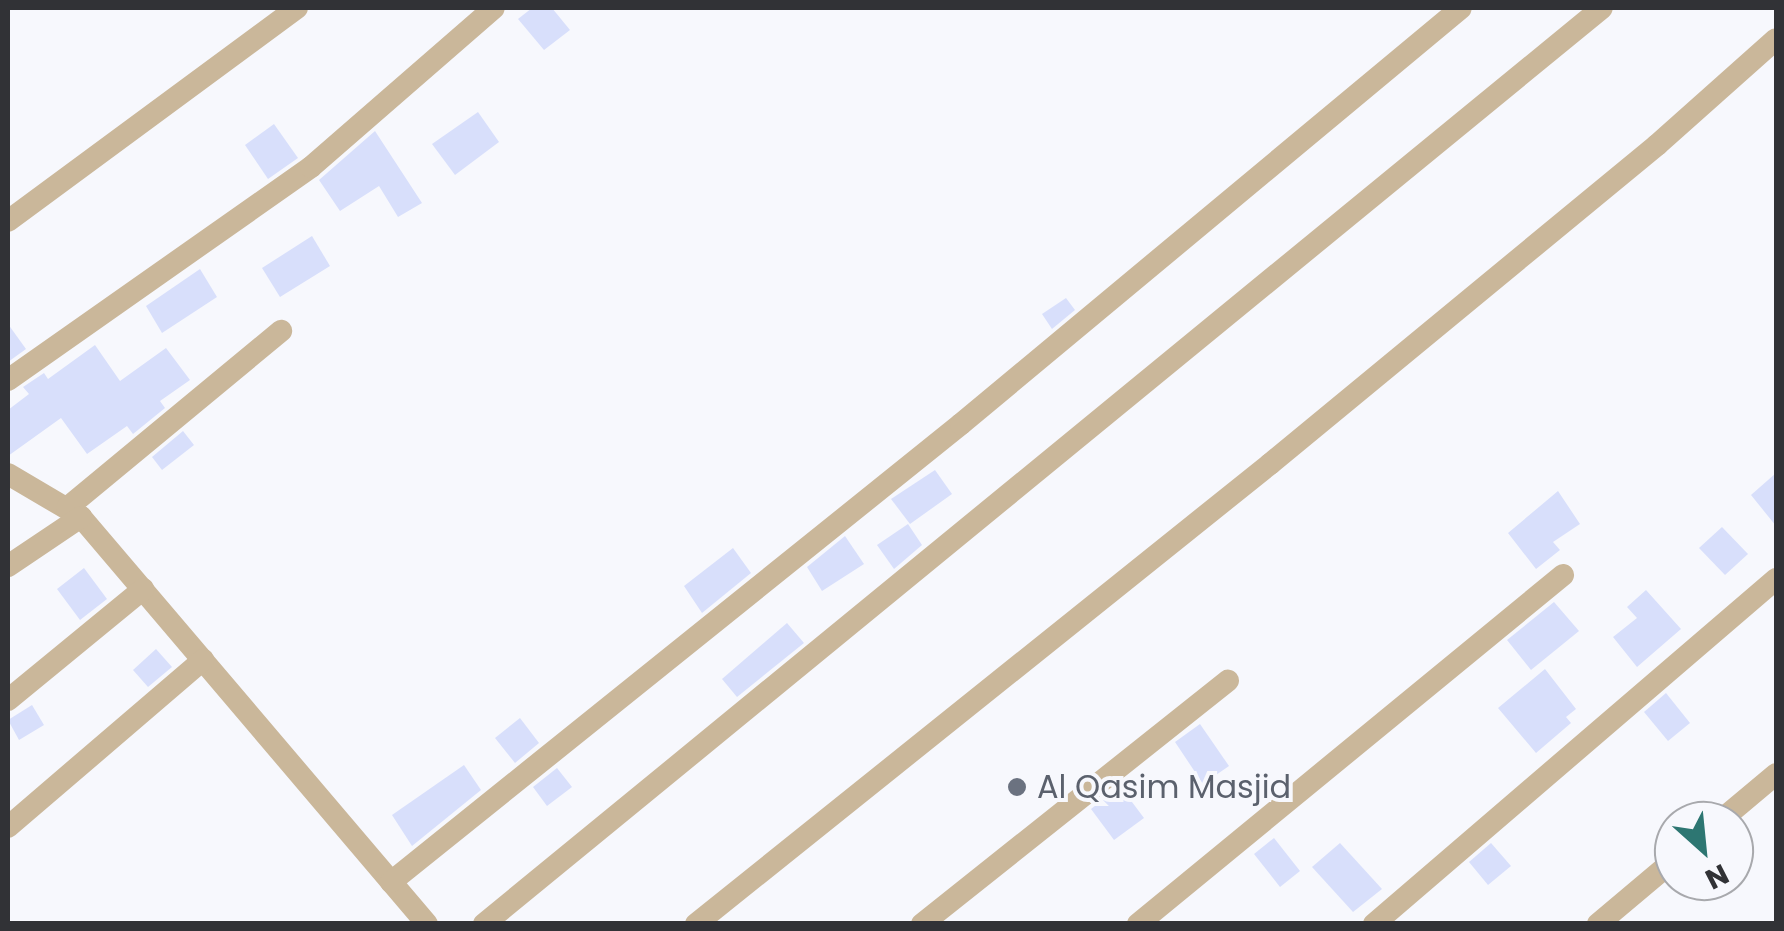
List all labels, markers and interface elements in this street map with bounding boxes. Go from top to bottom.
place label: Al Qasim Masjid [1037,768,1291,806]
marker: Al Qasim Masjid [1006,776,1028,798]
north arrow [1654,801,1754,901]
text: N [1699,854,1735,899]

